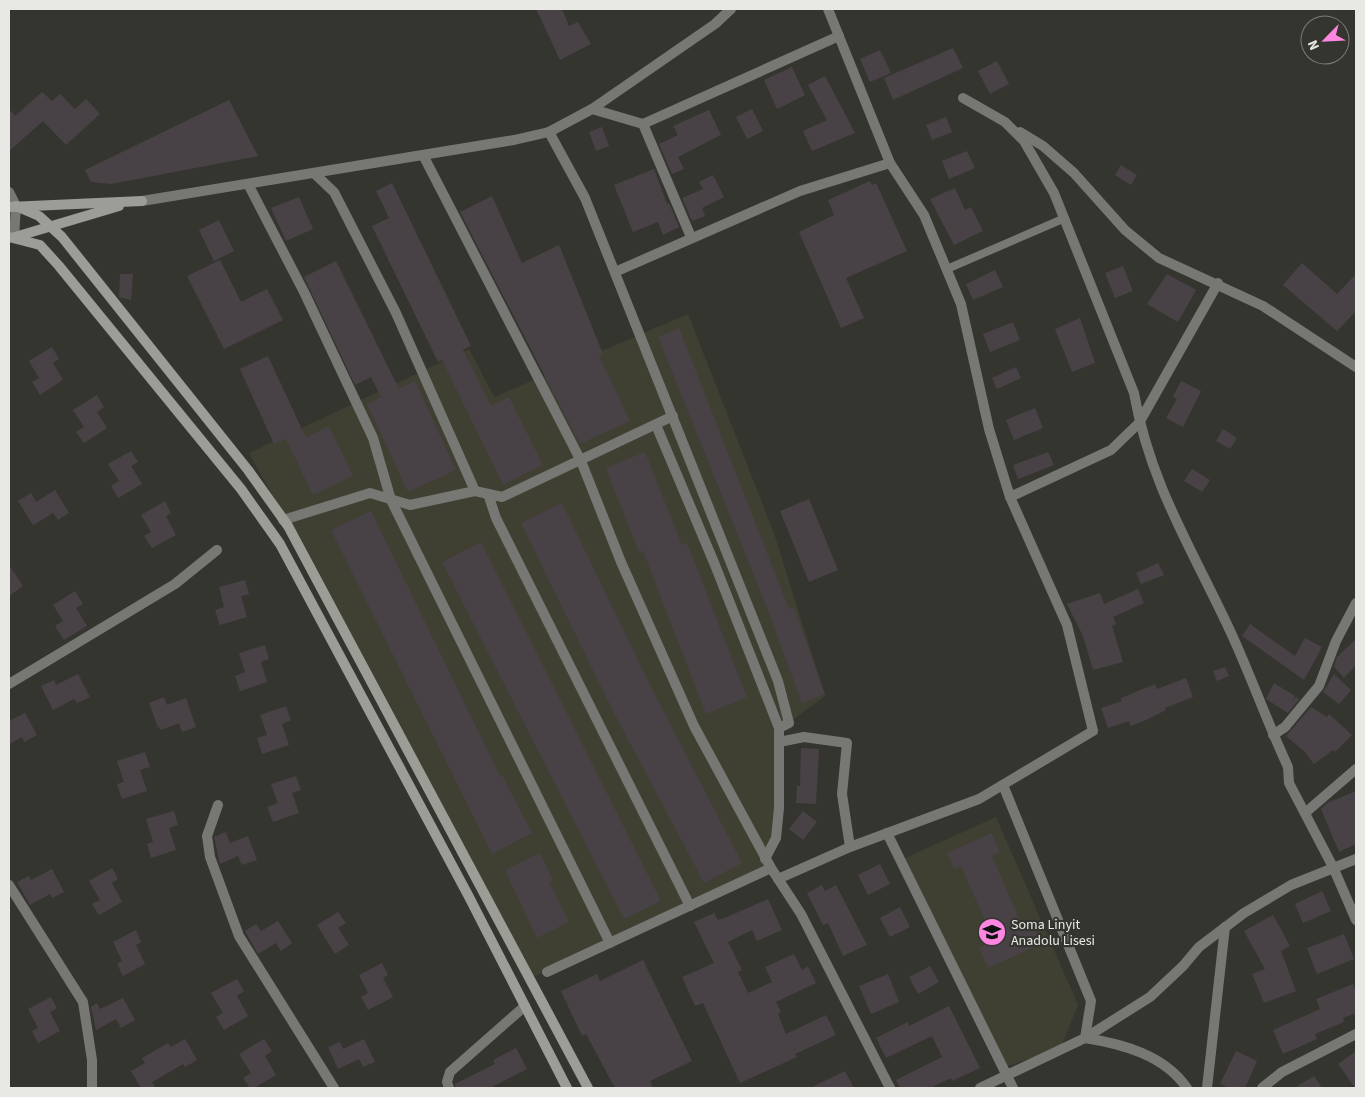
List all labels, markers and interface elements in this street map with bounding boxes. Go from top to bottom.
north arrow [1300,15,1350,65]
text: N [1303,37,1325,53]
place label: Soma Linyit Anadolu Lisesi [1011,915,1095,951]
school or university icon: Soma Linyit Anadolu Lisesi [977,917,1007,947]

